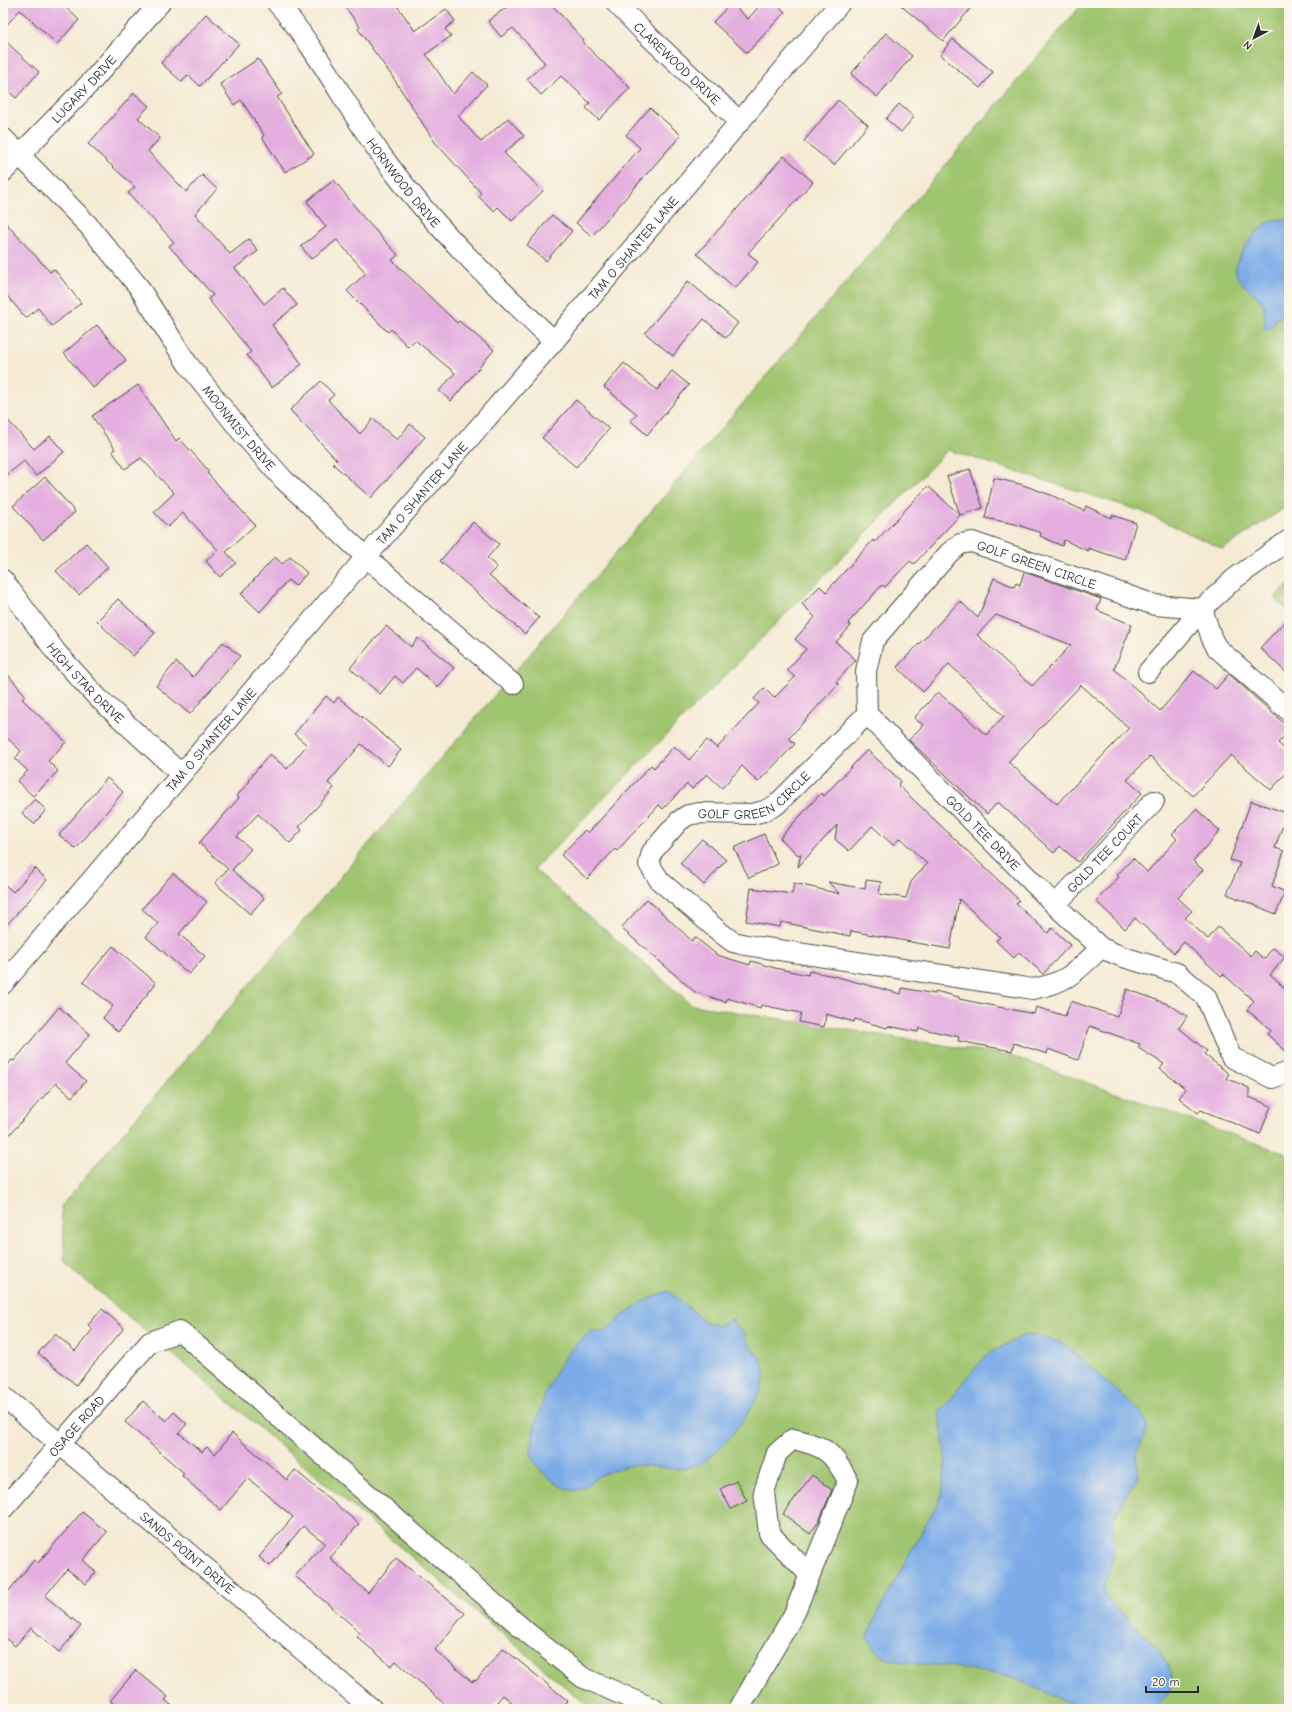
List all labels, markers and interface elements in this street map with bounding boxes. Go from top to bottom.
north arrow [1234,18,1274,58]
street label: CLAREWOOD DRIVE [631,19,724,108]
text: N [1241,38,1255,52]
street label: LUGARY DRIVE [48,51,119,126]
street label: HORNWOOD DRIVE [364,135,444,230]
street label: TAM O SHANTER LANE [585,193,681,303]
street label: MOONMIST DRIVE [200,382,279,473]
street label: TAM O SHANTER LANE [373,439,470,548]
street label: GOLF GREEN CIRCLE [975,537,1098,592]
street label: HIGH STAR DRIVE [44,639,128,726]
street label: TAM O SHANTER LANE [163,685,259,794]
street label: GOLF GREEN CIRCLE [698,768,813,822]
street label: GOLD TEE DRIVE [943,792,1024,873]
street label: GOLD TEE COURT [1064,810,1146,895]
street label: OSAGE ROAD [45,1392,107,1459]
street label: SANDS POINT DRIVE [137,1508,238,1597]
scale bar [1146,1668,1198,1694]
text: 20 m [1152,1675,1180,1689]

